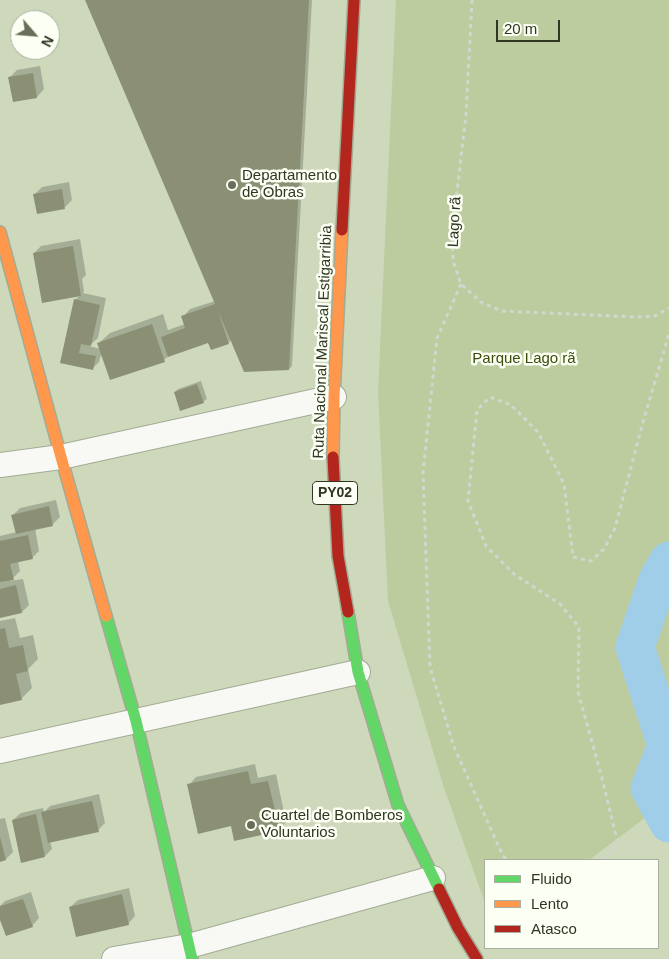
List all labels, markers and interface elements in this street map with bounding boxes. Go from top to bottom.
north arrow [10,10,60,60]
scale bar [499,10,563,42]
text: 20 m [504,20,537,37]
text: N [38,33,57,49]
place label: Departamento de Obras [242,167,337,202]
marker: Departamento de Obras [226,179,238,191]
street label: Lago rã [445,196,465,248]
street label: Ruta Nacional Mariscal Estigarribia [310,225,336,459]
park label: Parque Lago rã [472,350,576,368]
road number: PY02 [312,482,358,504]
place label: Cuartel de Bomberos Voluntarios [261,807,403,842]
marker: Cuartel de Bomberos Voluntarios [245,819,257,831]
legend [484,859,659,949]
text: Fluido [531,870,572,887]
text: Lento [531,895,569,912]
text: Atasco [531,920,577,937]

